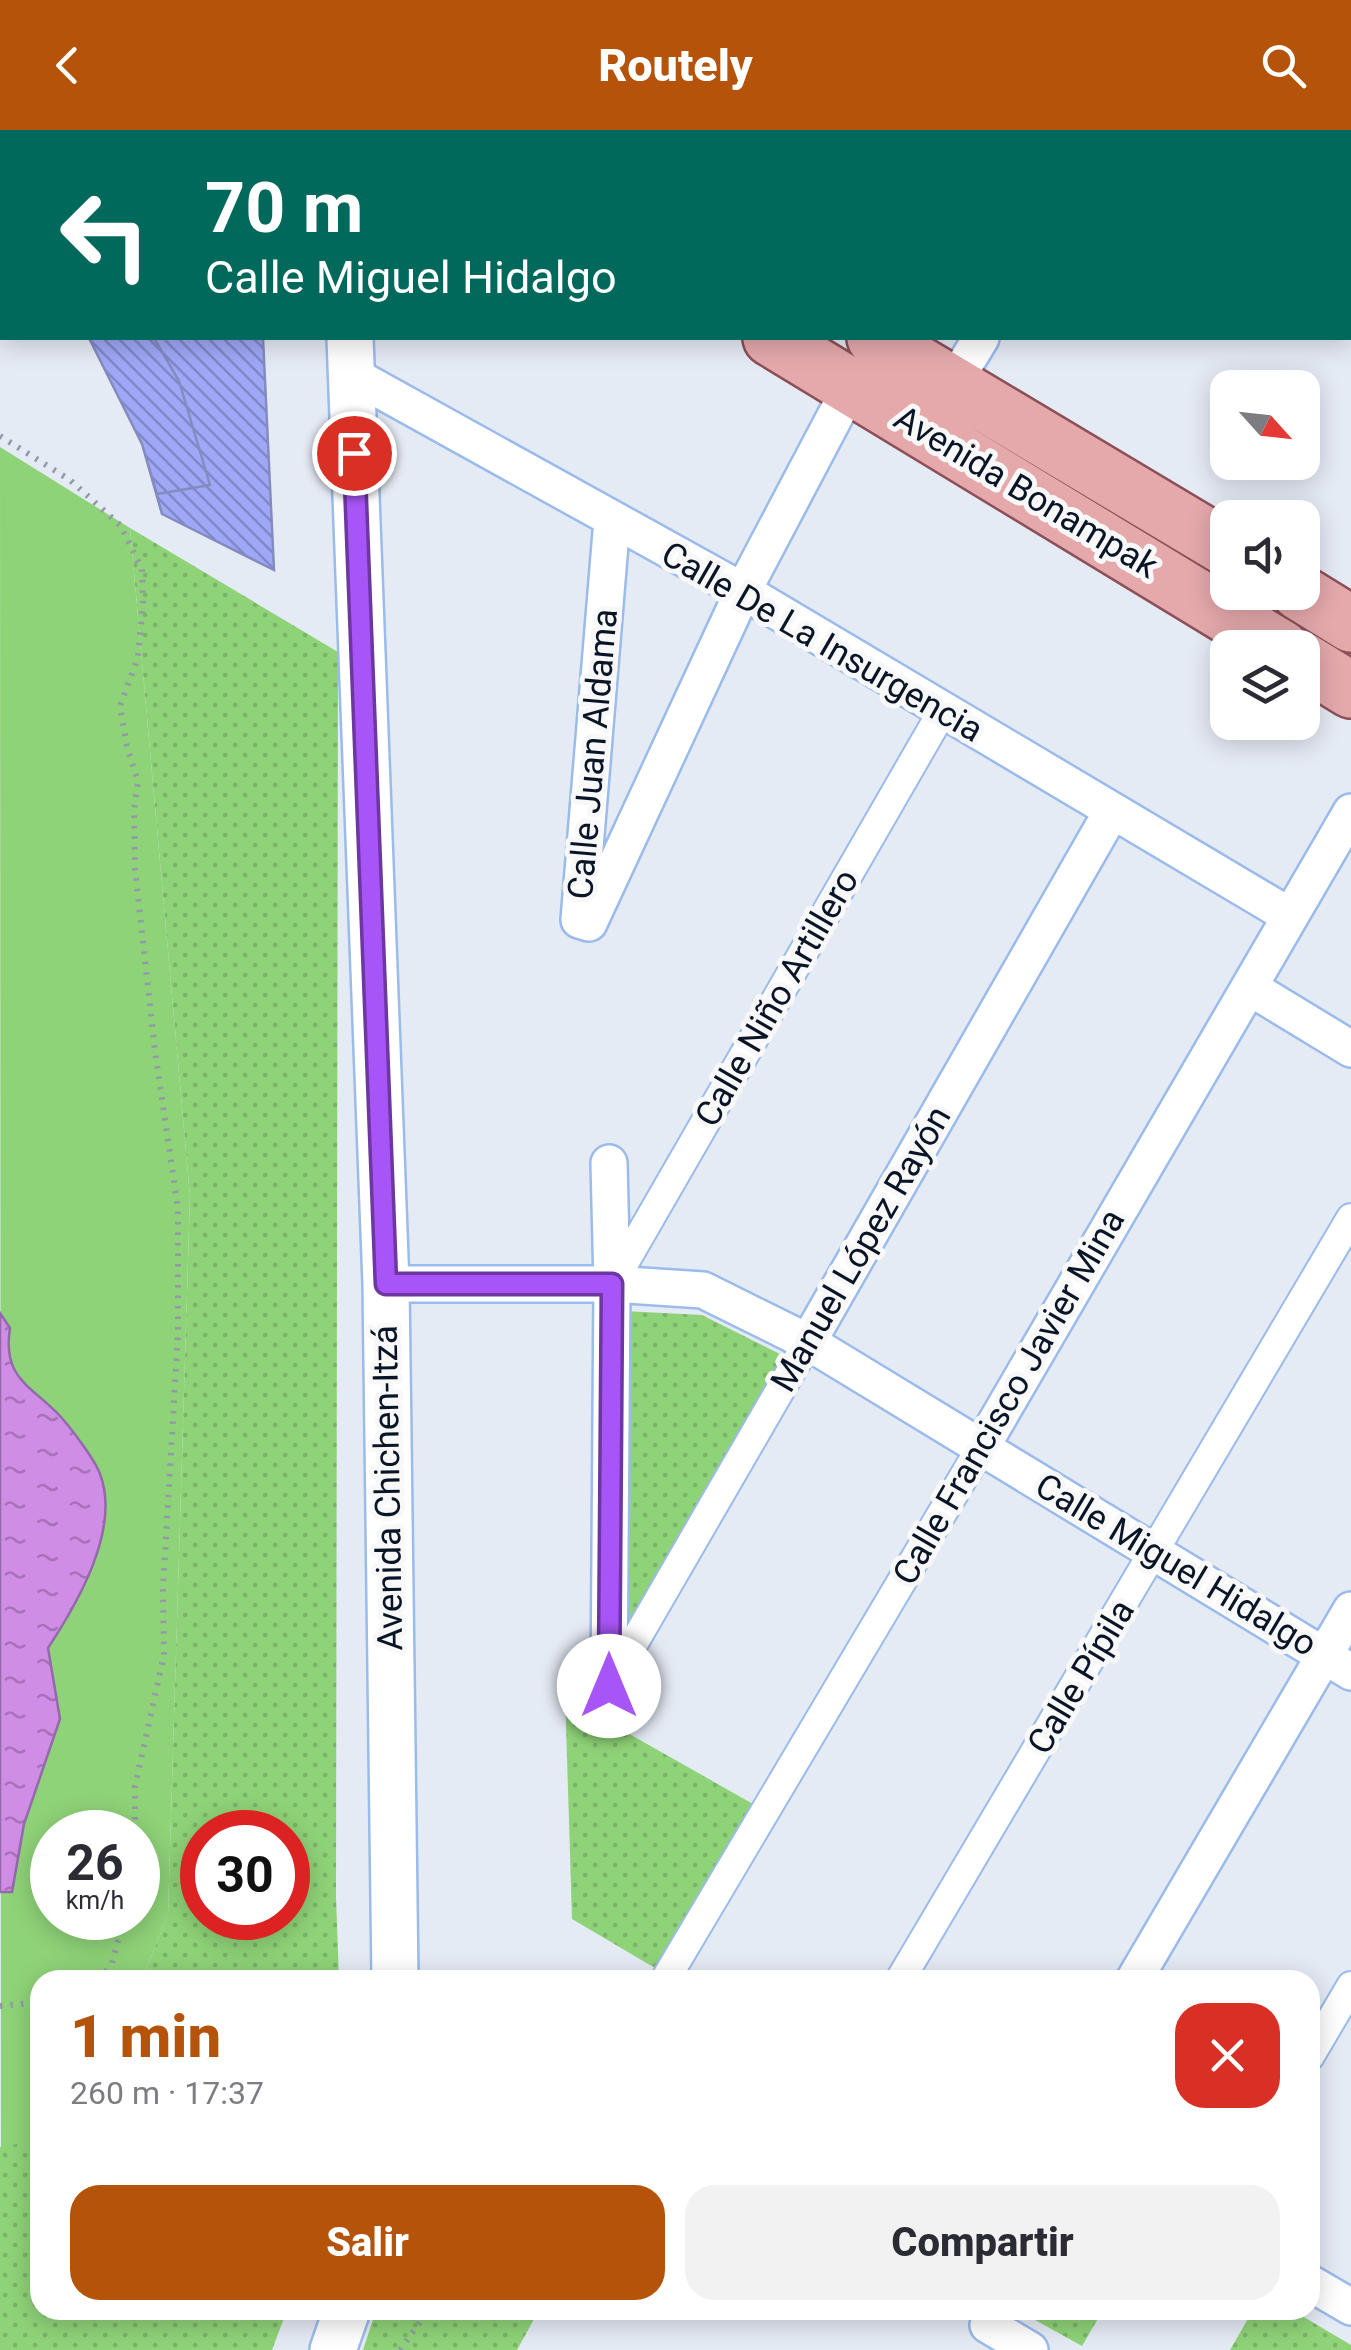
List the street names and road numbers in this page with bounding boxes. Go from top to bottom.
street label: Avenida Bonampak [887,397,1165,587]
street label: Calle De La Insurgencia [654,533,990,751]
street label: Calle Juan Aldama [560,607,626,901]
street label: Calle Niño Artillero [687,862,867,1134]
street label: Manuel López Rayón [763,1099,959,1399]
street label: Calle Francisco Javier Mina [885,1202,1133,1592]
street label: Avenida Chichen-Itzá [365,1325,411,1651]
street label: Calle Miguel Hidalgo [1028,1465,1324,1665]
street label: Calle Pípila [1019,1592,1143,1762]

